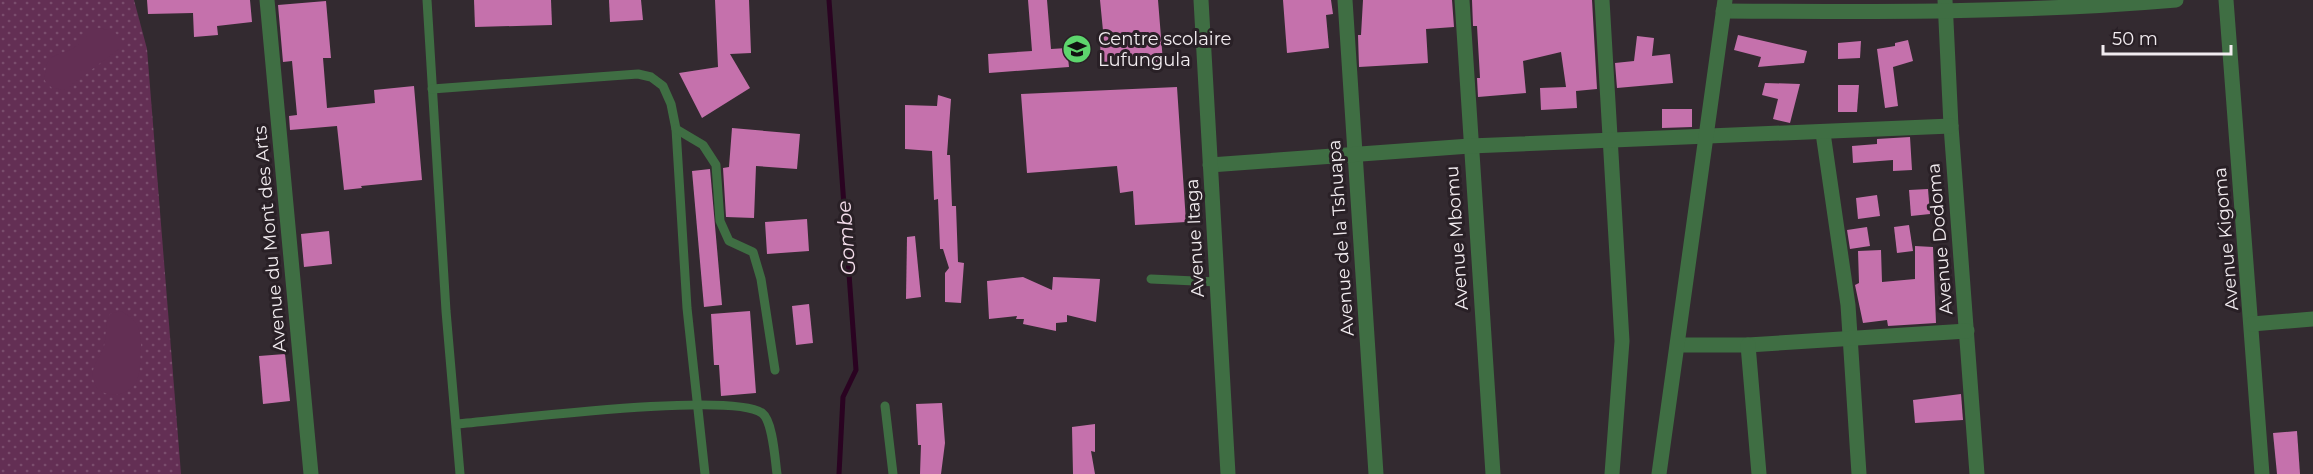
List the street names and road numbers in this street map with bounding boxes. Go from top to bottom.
street label: Avenue du Mont des Arts [249,125,291,353]
street label: Avenue de la Tshuapa [1323,139,1359,337]
street label: Avenue Dodoma [1922,162,1958,316]
street label: Avenue Mbomu [1441,165,1473,311]
street label: Avenue Kigoma [2209,167,2243,311]
street label: Avenue Itaga [1181,178,1209,298]

